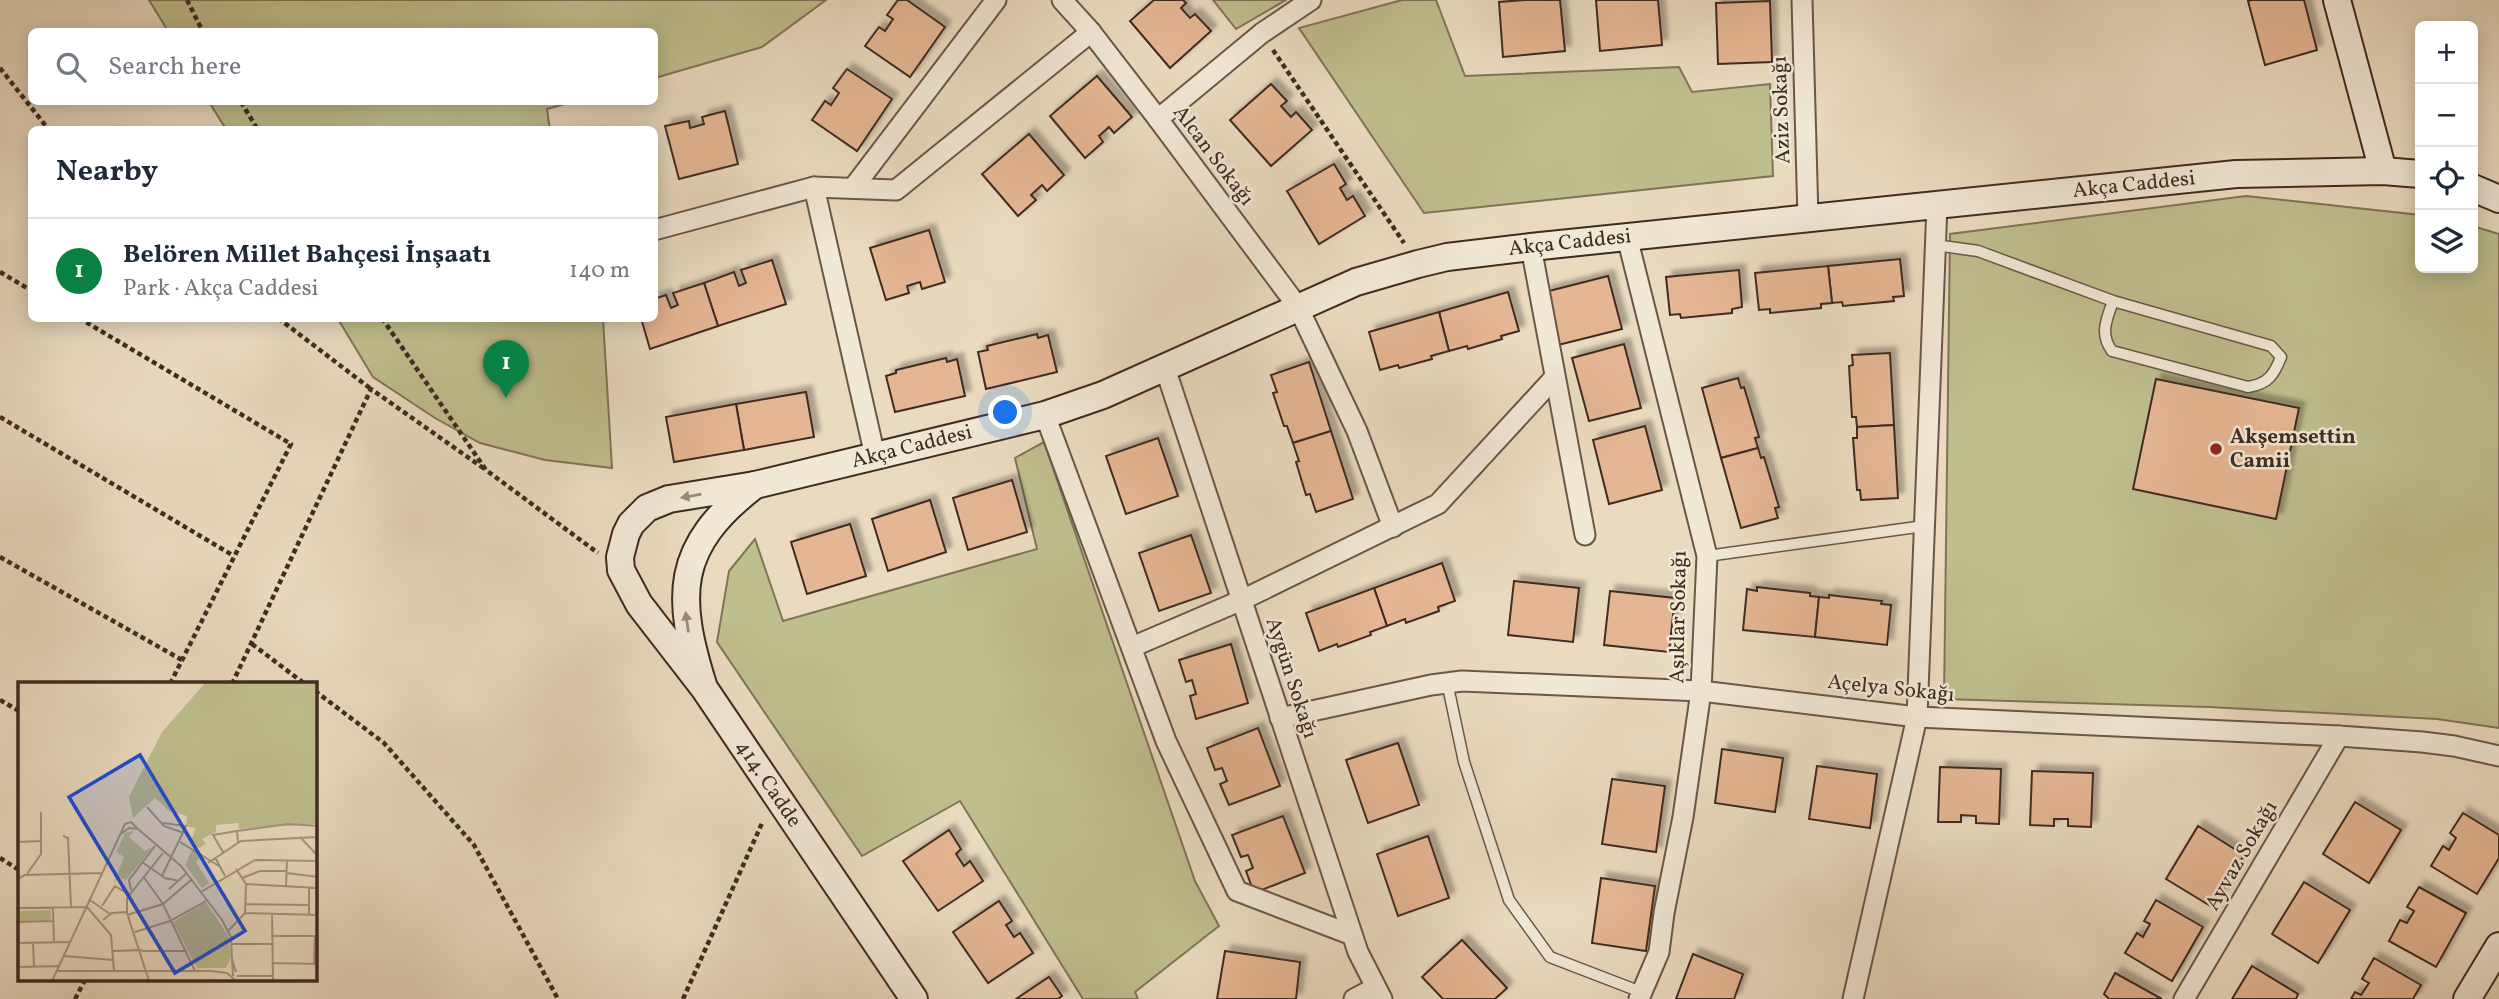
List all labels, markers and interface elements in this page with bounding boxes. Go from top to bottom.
map controls [2415,21,2478,273]
button: + [2415,21,2478,84]
search box [28,28,658,105]
icon: search [52,48,90,86]
text: Search here [108,49,241,85]
street label: Aziz Sokağı [1766,56,1798,164]
button: − [2415,84,2478,147]
street label: Alcan Sokağı [1166,100,1260,212]
button: locate [2415,147,2478,210]
text: Nearby [56,151,158,193]
street label: Akça Caddesi [2071,164,2197,206]
button: layers [2415,210,2478,273]
street label: Akça Caddesi [1507,222,1633,264]
text: Belören Millet Bahçesi İnşaatı [123,237,491,273]
text: 1 [74,255,84,287]
text: 140 m [569,255,630,287]
text: Park · Akça Caddesi [123,273,319,305]
pin: 1 [483,340,529,398]
your location [988,395,1022,429]
street label: Akça Caddesi [849,418,975,476]
place label: Akşemsettin Camii [2230,423,2356,476]
marker: Akşemsettin Camii [2208,441,2224,457]
one-way arrow [680,490,702,501]
street label: Aşıklar Sokağı [1663,550,1695,684]
one-way arrow [682,611,693,633]
street label: Aygün Sokağı [1258,614,1324,742]
street label: Açelya Sokağı [1826,668,1956,710]
inset map [18,682,317,982]
street label: 414. Cadde [728,734,808,834]
street label: Ayvaz Sokağı [2199,796,2285,916]

